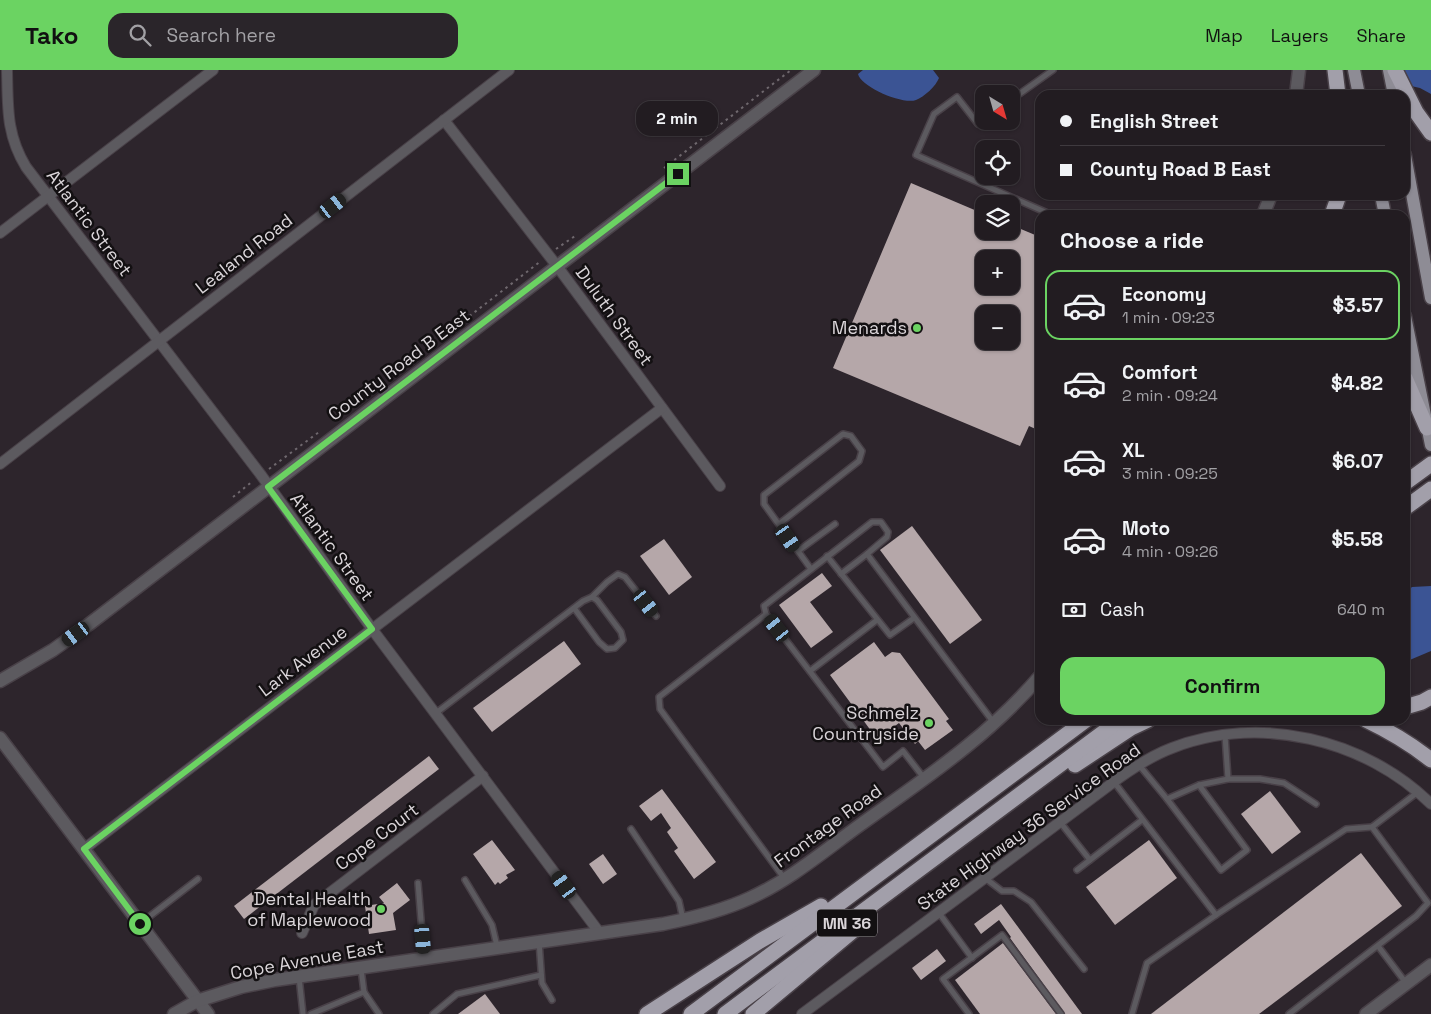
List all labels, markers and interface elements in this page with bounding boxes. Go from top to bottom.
search box [108,13,458,58]
text: Tako [25,20,78,51]
icon: search [126,21,154,49]
text: Search here [166,23,276,48]
text: Map [1205,24,1243,47]
text: Layers [1271,24,1328,47]
text: Share [1356,24,1406,47]
north arrow [975,85,1020,130]
map controls [975,85,1020,350]
callout: 2 min [637,102,719,136]
text: 2 min [656,108,698,129]
text: English Street [1090,109,1219,134]
button: locate [975,140,1020,185]
text: County Road B East [1090,157,1271,182]
route end [667,163,689,185]
street label: Atlantic Street [42,165,137,281]
car [316,191,349,221]
button: layers [975,195,1020,240]
street label: Lealand Road [191,209,297,299]
text: Choose a ride [1060,226,1204,254]
button: + [975,250,1020,295]
street label: Duluth Street [571,261,658,370]
text: Economy [1122,282,1206,307]
icon: car [1062,283,1107,328]
text: $3.57 [1333,293,1383,318]
street label: County Road B East [323,304,474,425]
button: − [975,305,1020,350]
text: 1 min · 09:23 [1122,307,1215,328]
place label: Menards [832,316,907,339]
marker: Menards [911,322,923,334]
text: Comfort [1122,360,1198,385]
icon: car [1062,361,1107,406]
text: $4.82 [1331,371,1383,396]
text: 2 min · 09:24 [1122,385,1218,406]
text: XL [1122,438,1145,463]
icon: car [1062,439,1107,484]
text: $6.07 [1332,449,1383,474]
text: 3 min · 09:25 [1122,463,1218,484]
street label: Atlantic Street [286,488,379,605]
text: Moto [1122,516,1170,541]
icon: car [1062,517,1107,562]
car [773,521,802,555]
text: $5.58 [1332,527,1383,552]
text: 4 min · 09:26 [1122,541,1218,562]
car [630,587,661,619]
icon: cash [1060,596,1088,624]
text: Cash [1100,597,1145,622]
text: 640 m [1337,599,1385,620]
car [761,612,792,644]
car [59,619,92,649]
street label: Lark Avenue [254,620,351,701]
button: Confirm [1060,657,1385,715]
place label: Schmelz Countryside [812,701,919,745]
marker: Schmelz Countryside [923,717,935,729]
street label: State Highway 36 Service Road [913,738,1145,915]
street label: Frontage Road [769,779,886,872]
street label: Cope Court [331,798,423,875]
car [549,868,578,902]
place label: Dental Health of Maplewood [247,887,371,931]
marker: Dental Health of Maplewood [375,903,387,915]
road number: MN 36 [817,910,877,936]
route start [129,913,151,935]
car [414,923,431,955]
street label: Cope Avenue East [228,935,385,984]

